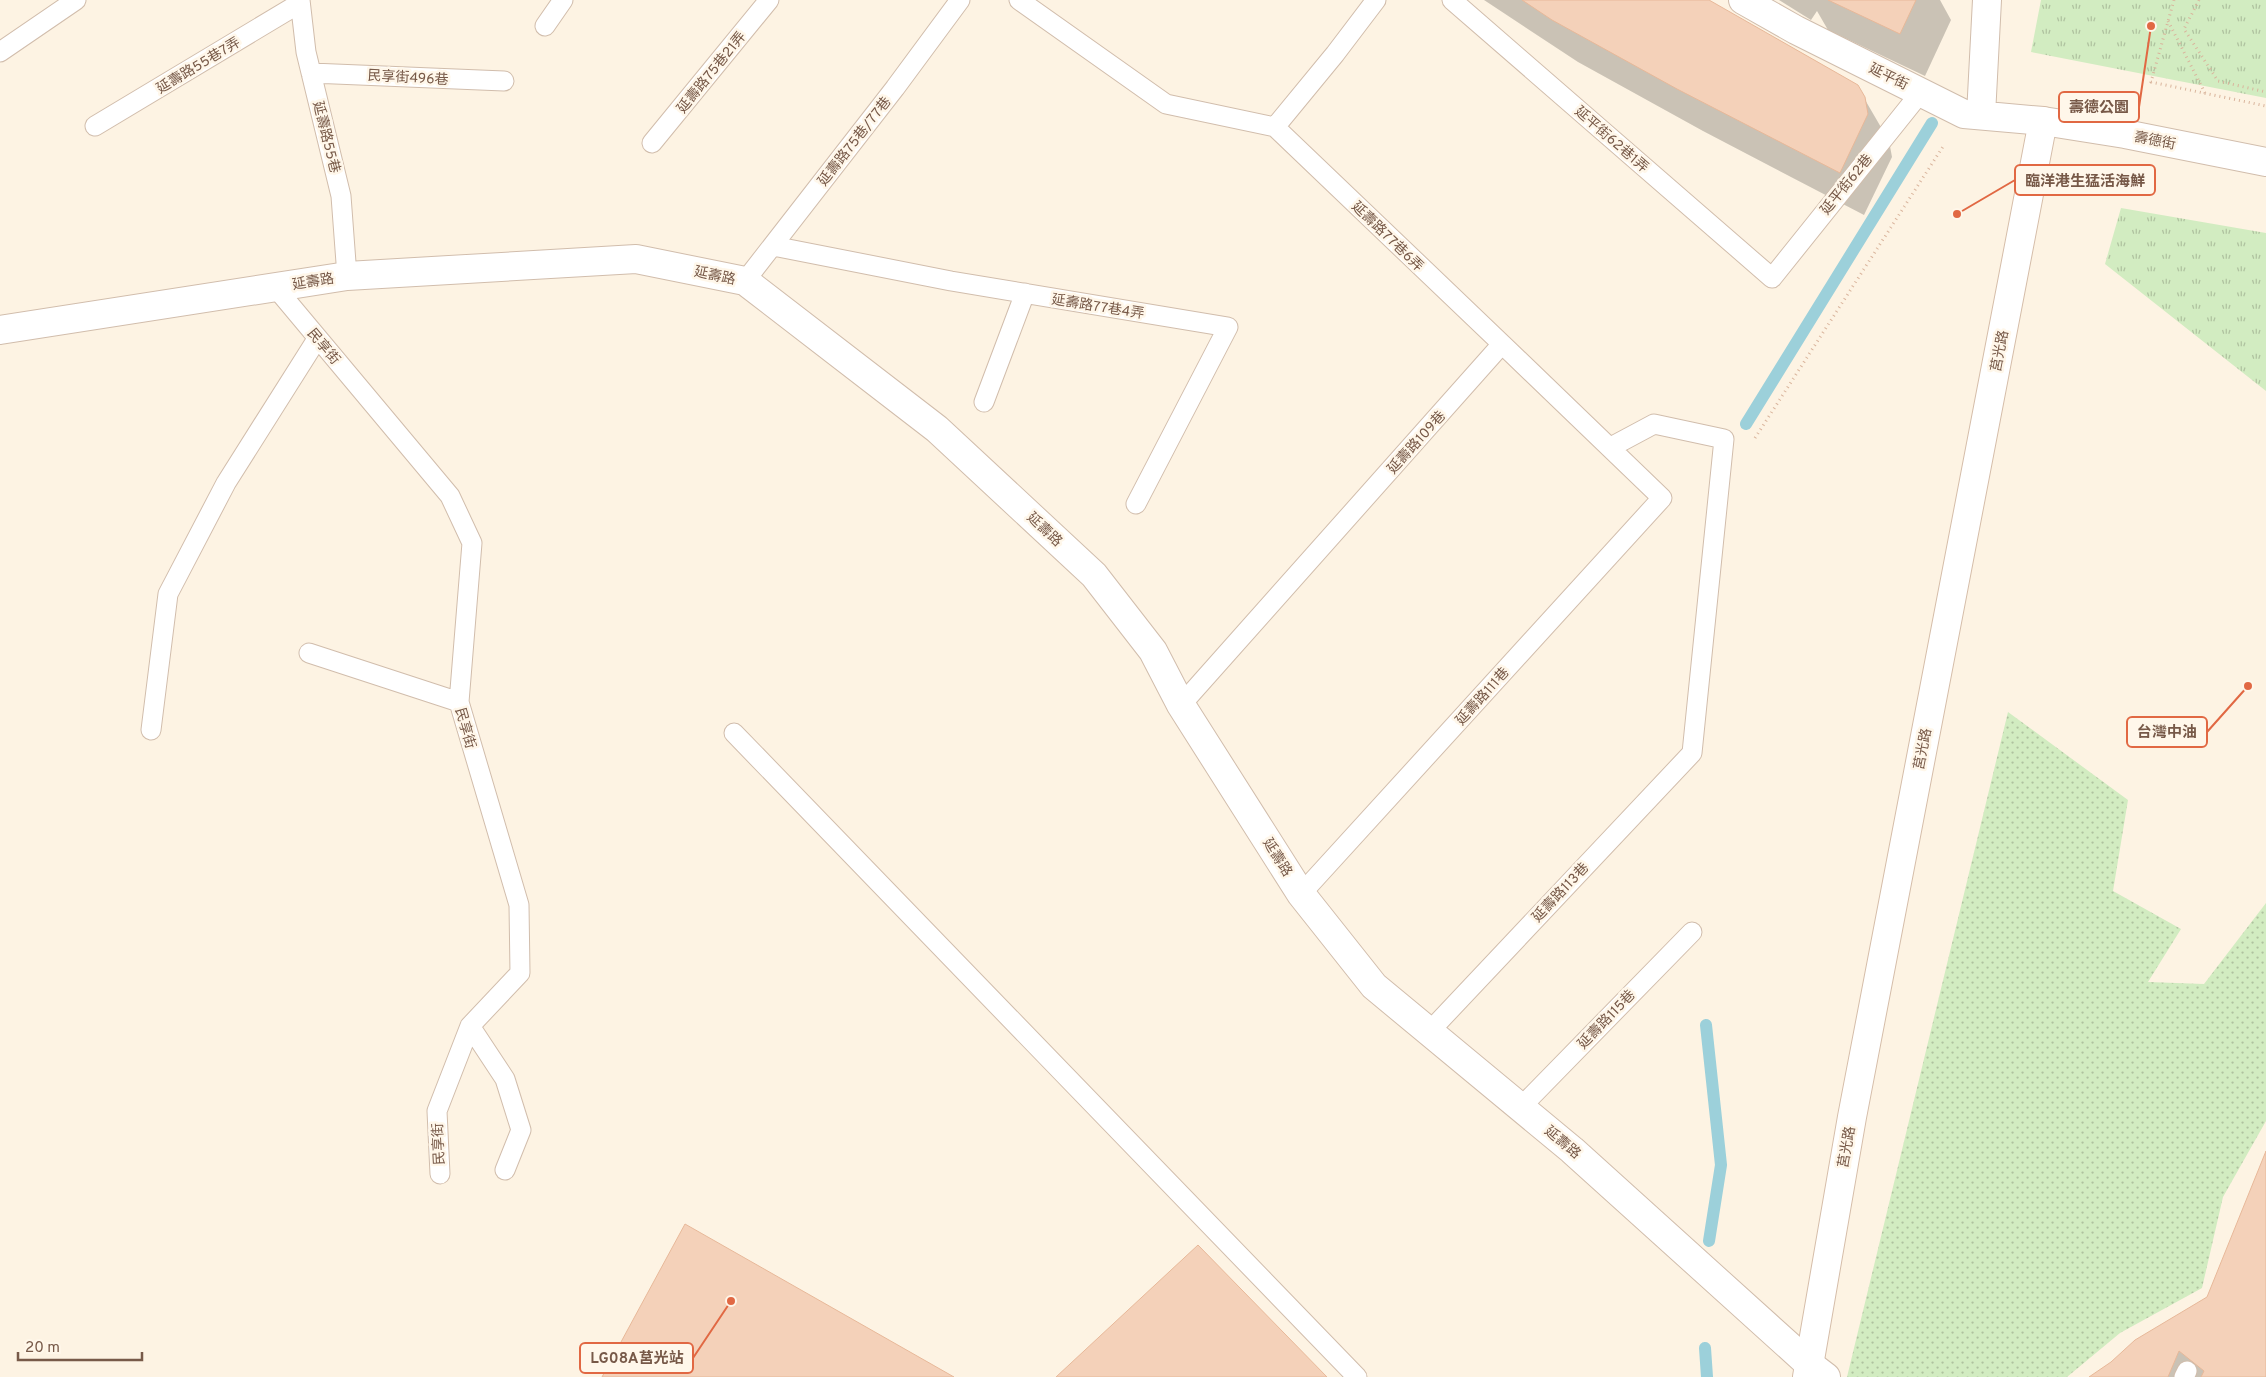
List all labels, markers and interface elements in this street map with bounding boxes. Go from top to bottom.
street label: 延壽路75巷21弄 [674,29,750,117]
street label: 延壽路55巷7弄 [154,35,244,98]
street label: 延平街 [1866,61,1911,94]
street label: 民享街496巷 [367,68,449,89]
callout: 壽德公園 [2059,92,2139,122]
street label: 延壽路75巷/77巷 [815,94,895,190]
text: 壽德公園 [2069,98,2129,118]
street label: 延壽路55巷 [308,100,343,175]
street label: 延平街62巷1弄 [1571,103,1651,177]
street label: 壽德街 [2132,128,2177,154]
street label: 延平街62巷 [1818,151,1877,219]
callout: 臨洋港生猛活海鮮 [2015,165,2155,195]
text: 臨洋港生猛活海鮮 [2025,173,2145,192]
street label: 延壽路77巷6弄 [1347,199,1426,276]
street label: 延壽路 [692,264,737,289]
street label: 延壽路 [291,271,335,294]
street label: 延壽路77巷4弄 [1050,292,1145,323]
street label: 民享街 [303,325,343,369]
street label: 莒光路 [1988,329,2013,374]
street label: 延壽路109巷 [1385,408,1450,478]
street label: 延壽路 [1023,510,1065,551]
street label: 延壽路111巷 [1453,665,1513,729]
street label: 民享街 [451,706,479,751]
callout: 台灣中油 [2127,717,2207,747]
text: 台灣中油 [2137,723,2197,743]
street label: 莒光路 [1911,727,1936,772]
street label: 延壽路 [1258,835,1295,880]
street label: 延壽路113巷 [1529,860,1593,926]
street label: 延壽路115巷 [1575,987,1639,1053]
street label: 民享街 [430,1123,449,1165]
street label: 延壽路 [1540,1123,1584,1163]
street label: 莒光路 [1835,1125,1859,1169]
scale bar [18,1330,141,1362]
text: 20 m [25,1339,60,1358]
callout: LG08A莒光站 [580,1343,693,1373]
text: LG08A莒光站 [590,1350,684,1369]

